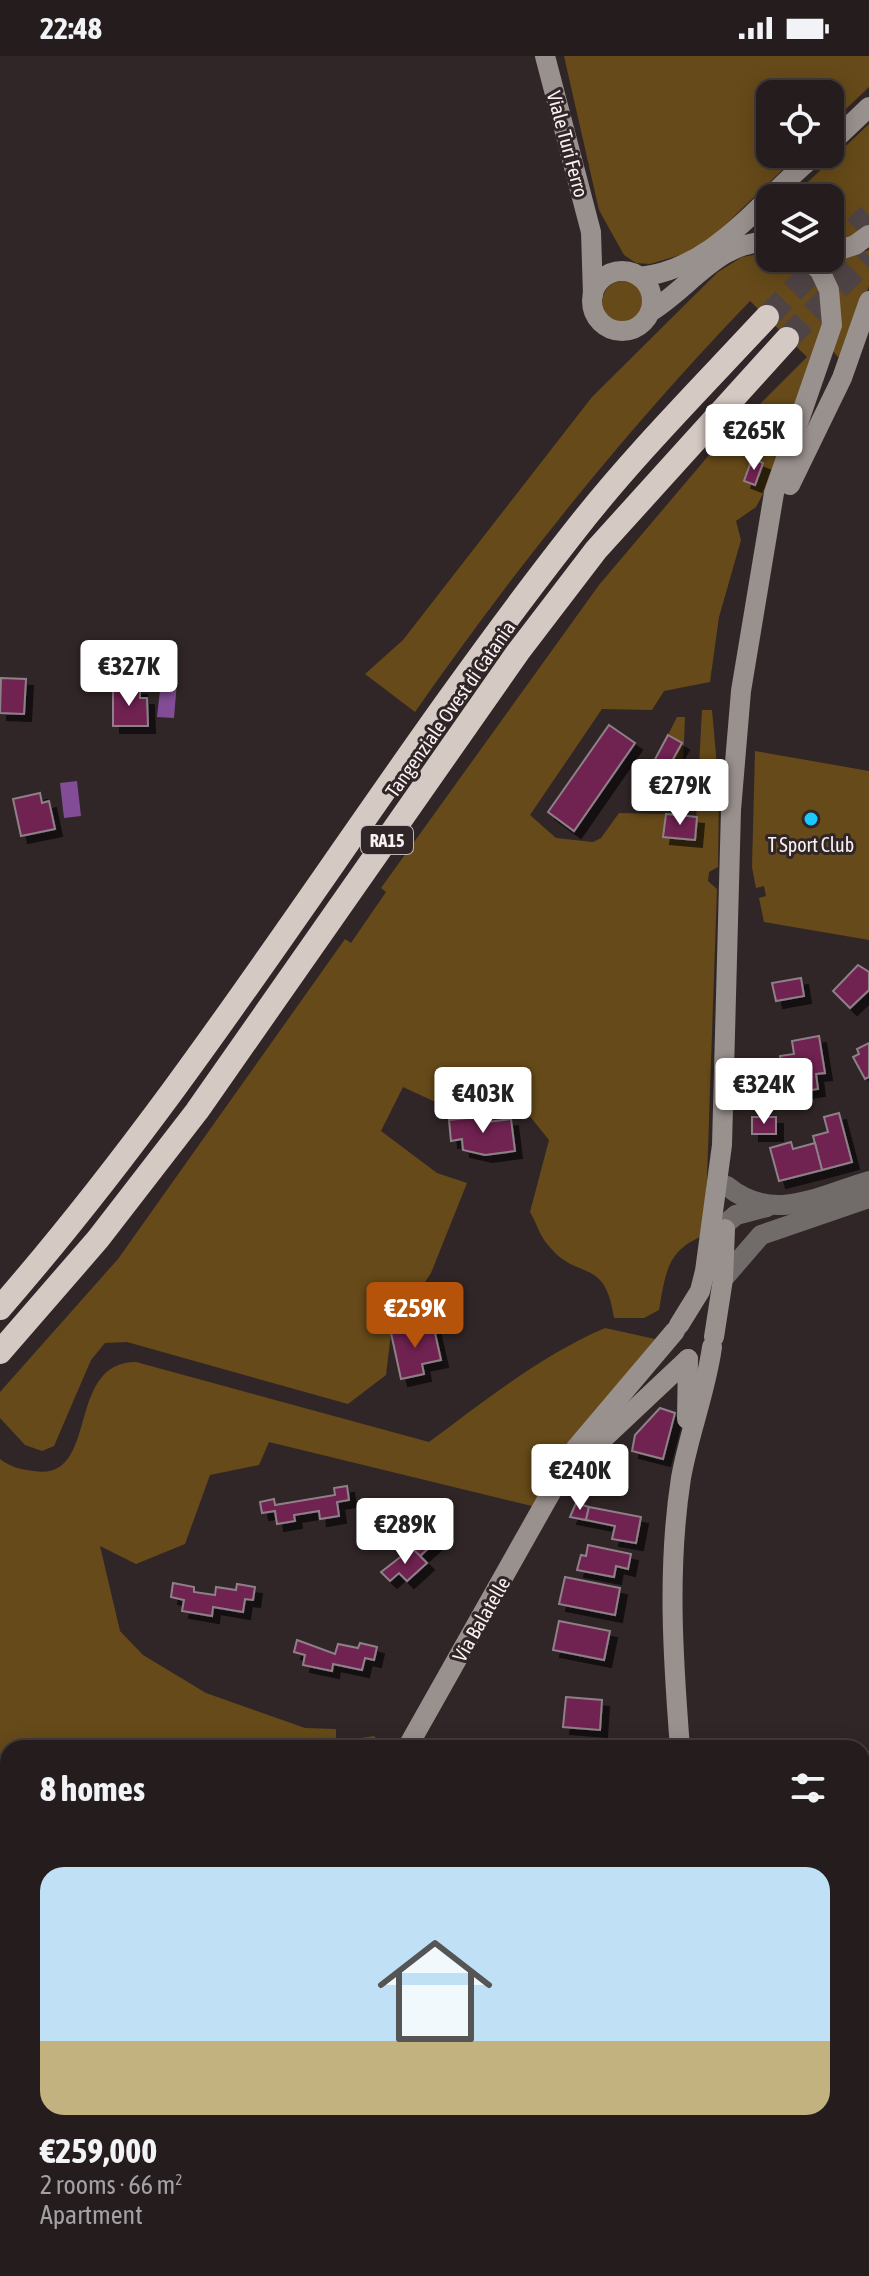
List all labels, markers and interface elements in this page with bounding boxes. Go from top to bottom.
text: 22:48 [40,11,102,45]
map controls [756,80,844,272]
button: locate [756,80,844,168]
street label: Viale Turi Ferro [543,88,593,200]
button: layers [756,184,844,272]
pin: €265K [698,404,810,472]
text: €265K [723,415,785,445]
street label: Tangenziale Ovest di Catania [380,617,520,801]
pin: €327K [73,640,185,708]
text: €327K [98,651,160,681]
pin: €279K [624,759,736,827]
text: €279K [649,770,711,800]
marker: T Sport Club [802,810,820,828]
road number: RA15 [361,826,413,854]
place label: T Sport Club [768,833,854,856]
pin: €324K [708,1058,820,1126]
pin: €403K [427,1067,539,1135]
text: €324K [733,1069,795,1099]
text: €403K [452,1078,514,1108]
pin: €259K [359,1282,471,1350]
text: €259K [384,1293,446,1323]
pin: €240K [524,1444,636,1512]
text: €240K [549,1455,611,1485]
pin: €289K [349,1498,461,1566]
text: €289K [374,1509,436,1539]
street label: Via Balatelle [448,1573,514,1665]
icon: filters [786,1766,830,1810]
text: 8 homes [40,1769,145,1808]
icon: home [363,1919,507,2063]
text: €259,000 [40,2131,157,2170]
text: 2 rooms · 66 m² [40,2170,182,2200]
text: Apartment [40,2200,143,2230]

